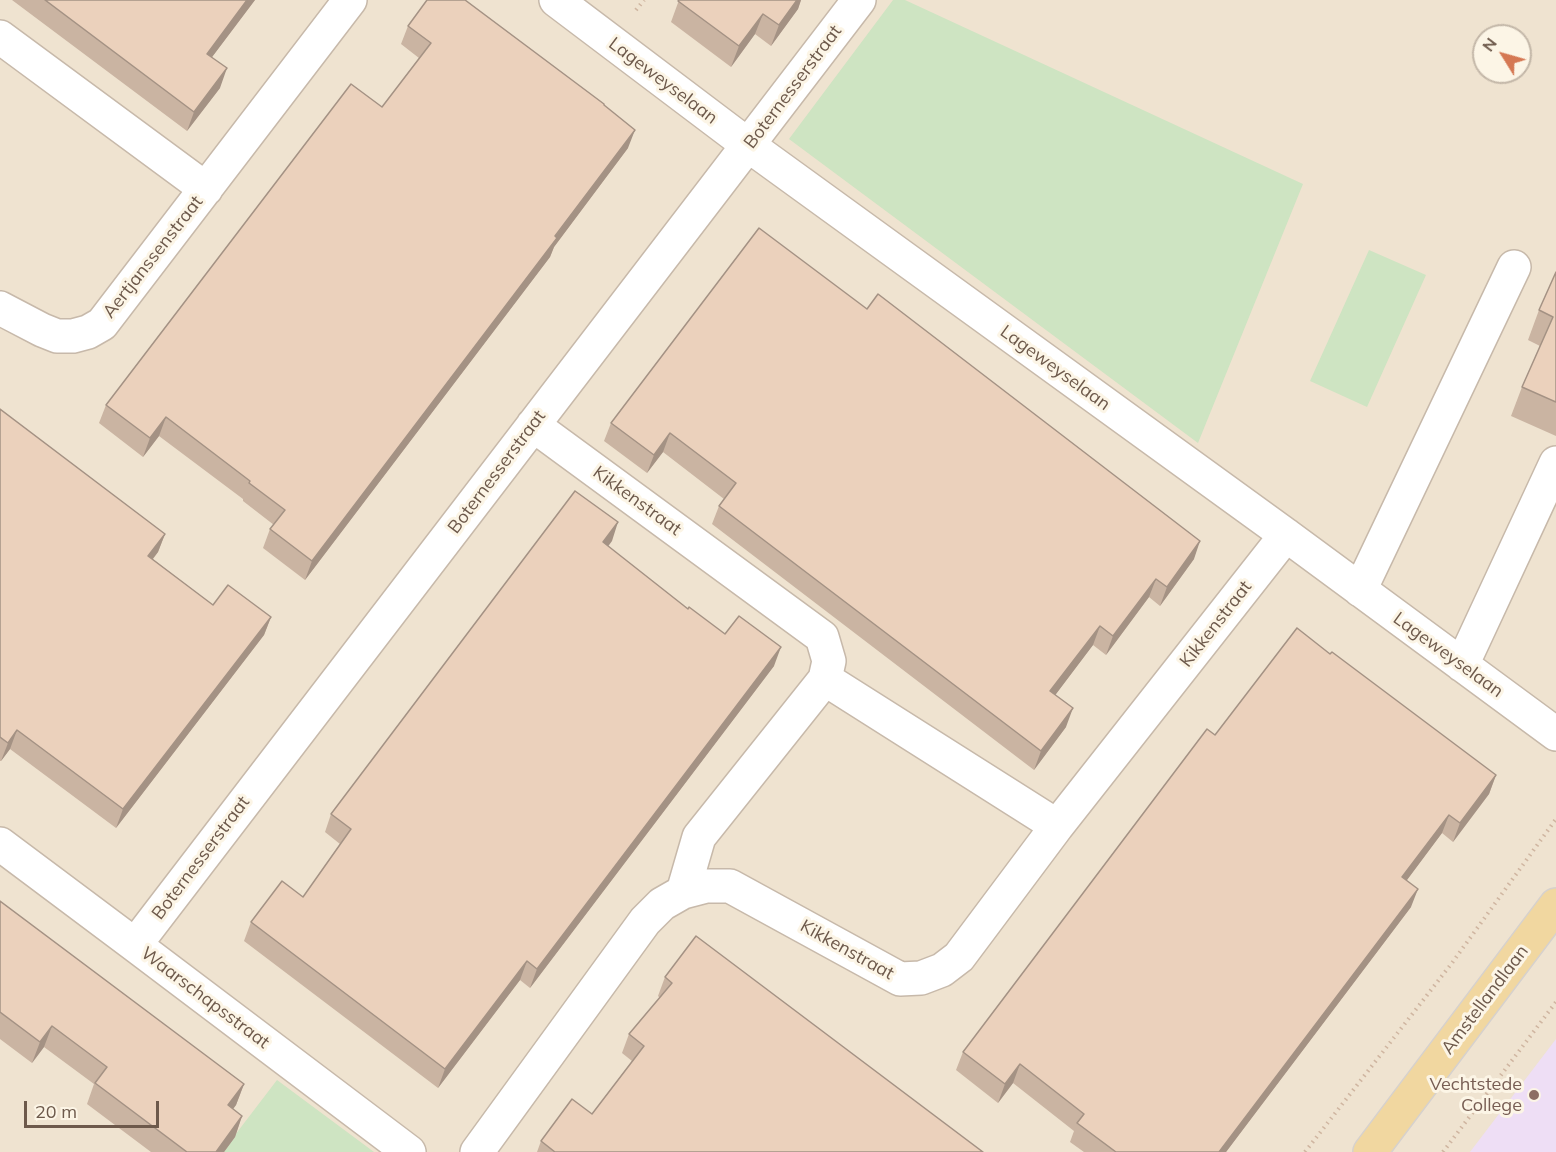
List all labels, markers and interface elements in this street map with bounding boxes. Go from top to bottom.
street label: Boternesserstraat [740,21,846,153]
north arrow [1472,24,1532,84]
street label: Lageweyselaan [604,33,722,129]
text: N [1478,34,1501,55]
street label: Aertjanssenstraat [98,191,208,323]
street label: Lageweyselaan [996,321,1114,415]
street label: Boternesserstraat [444,406,550,538]
street label: Kikkenstraat [589,462,685,540]
street label: Kikkenstraat [1176,576,1256,672]
street label: Lageweyselaan [1389,608,1507,702]
street label: Boternesserstraat [148,792,254,924]
street label: Kikkenstraat [796,915,898,985]
street label: Amstellandlaan [1437,941,1533,1059]
street label: Waarschapsstraat [136,943,274,1053]
place label: Vechtstede College [1430,1074,1522,1116]
marker: Vechtstede College [1527,1088,1541,1102]
scale bar [27,1089,162,1127]
text: 20 m [35,1100,77,1123]

